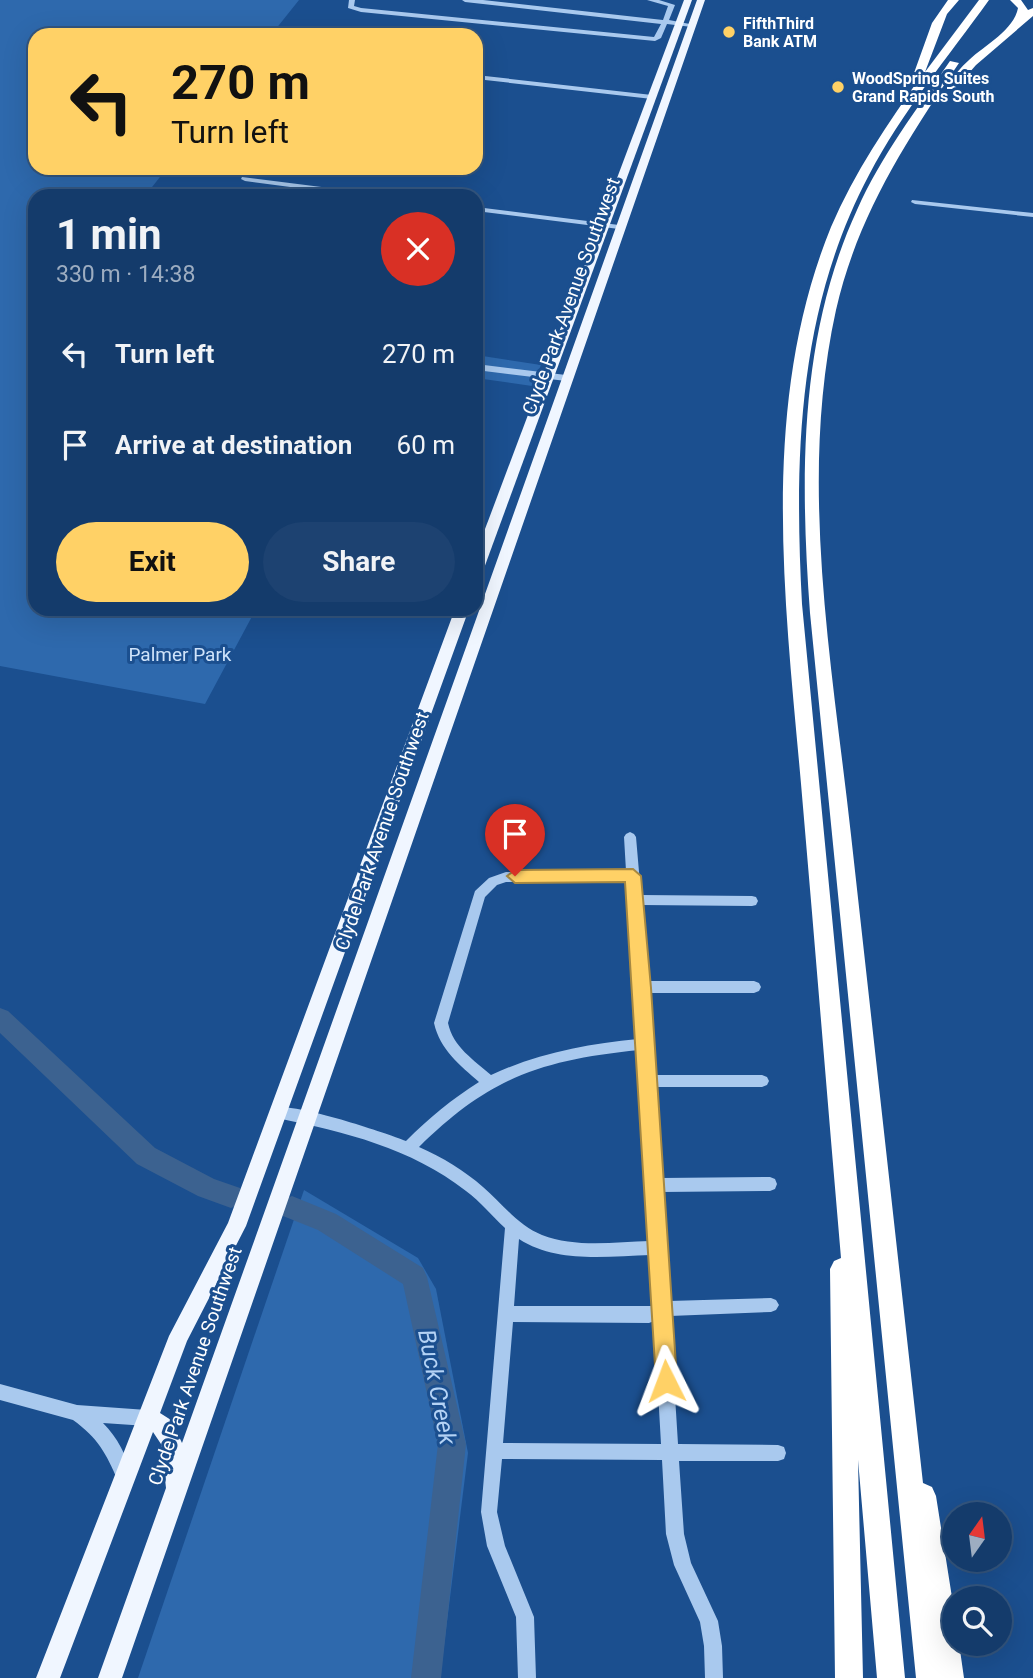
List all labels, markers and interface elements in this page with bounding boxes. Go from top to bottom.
place label: FifthThird Bank ATM [743,14,817,51]
marker: FifthThird Bank ATM [721,24,737,40]
text: 270 m [171,54,310,111]
icon: left [56,56,147,147]
place label: WoodSpring Suites Grand Rapids South [852,69,995,106]
marker: WoodSpring Suites Grand Rapids South [830,79,846,95]
text: Turn left [171,113,289,151]
street label: Clyde Park Avenue Southwest [517,174,625,418]
text: 1 min [56,210,162,259]
button: close [381,212,455,286]
text: 330 m · 14:38 [56,261,195,288]
icon: left [56,335,94,373]
text: Turn left [115,339,214,369]
text: 270 m [382,339,455,369]
icon: arrive [56,426,94,464]
text: Arrive at destination [115,430,352,460]
text: 60 m [397,430,455,460]
button: Exit [56,522,249,602]
button: Share [263,522,455,602]
park label: Palmer Park [128,643,232,666]
street label: Clyde Park Avenue Southwest [330,709,434,953]
pin [485,804,545,876]
icon: arrive [496,815,534,853]
street label: Clyde Park Avenue Southwest [143,1244,247,1488]
water label: Buck Creek [412,1327,462,1448]
position arrow [629,1344,703,1418]
north arrow [942,1502,1012,1572]
map controls [942,1502,1012,1656]
button: search [942,1586,1012,1656]

